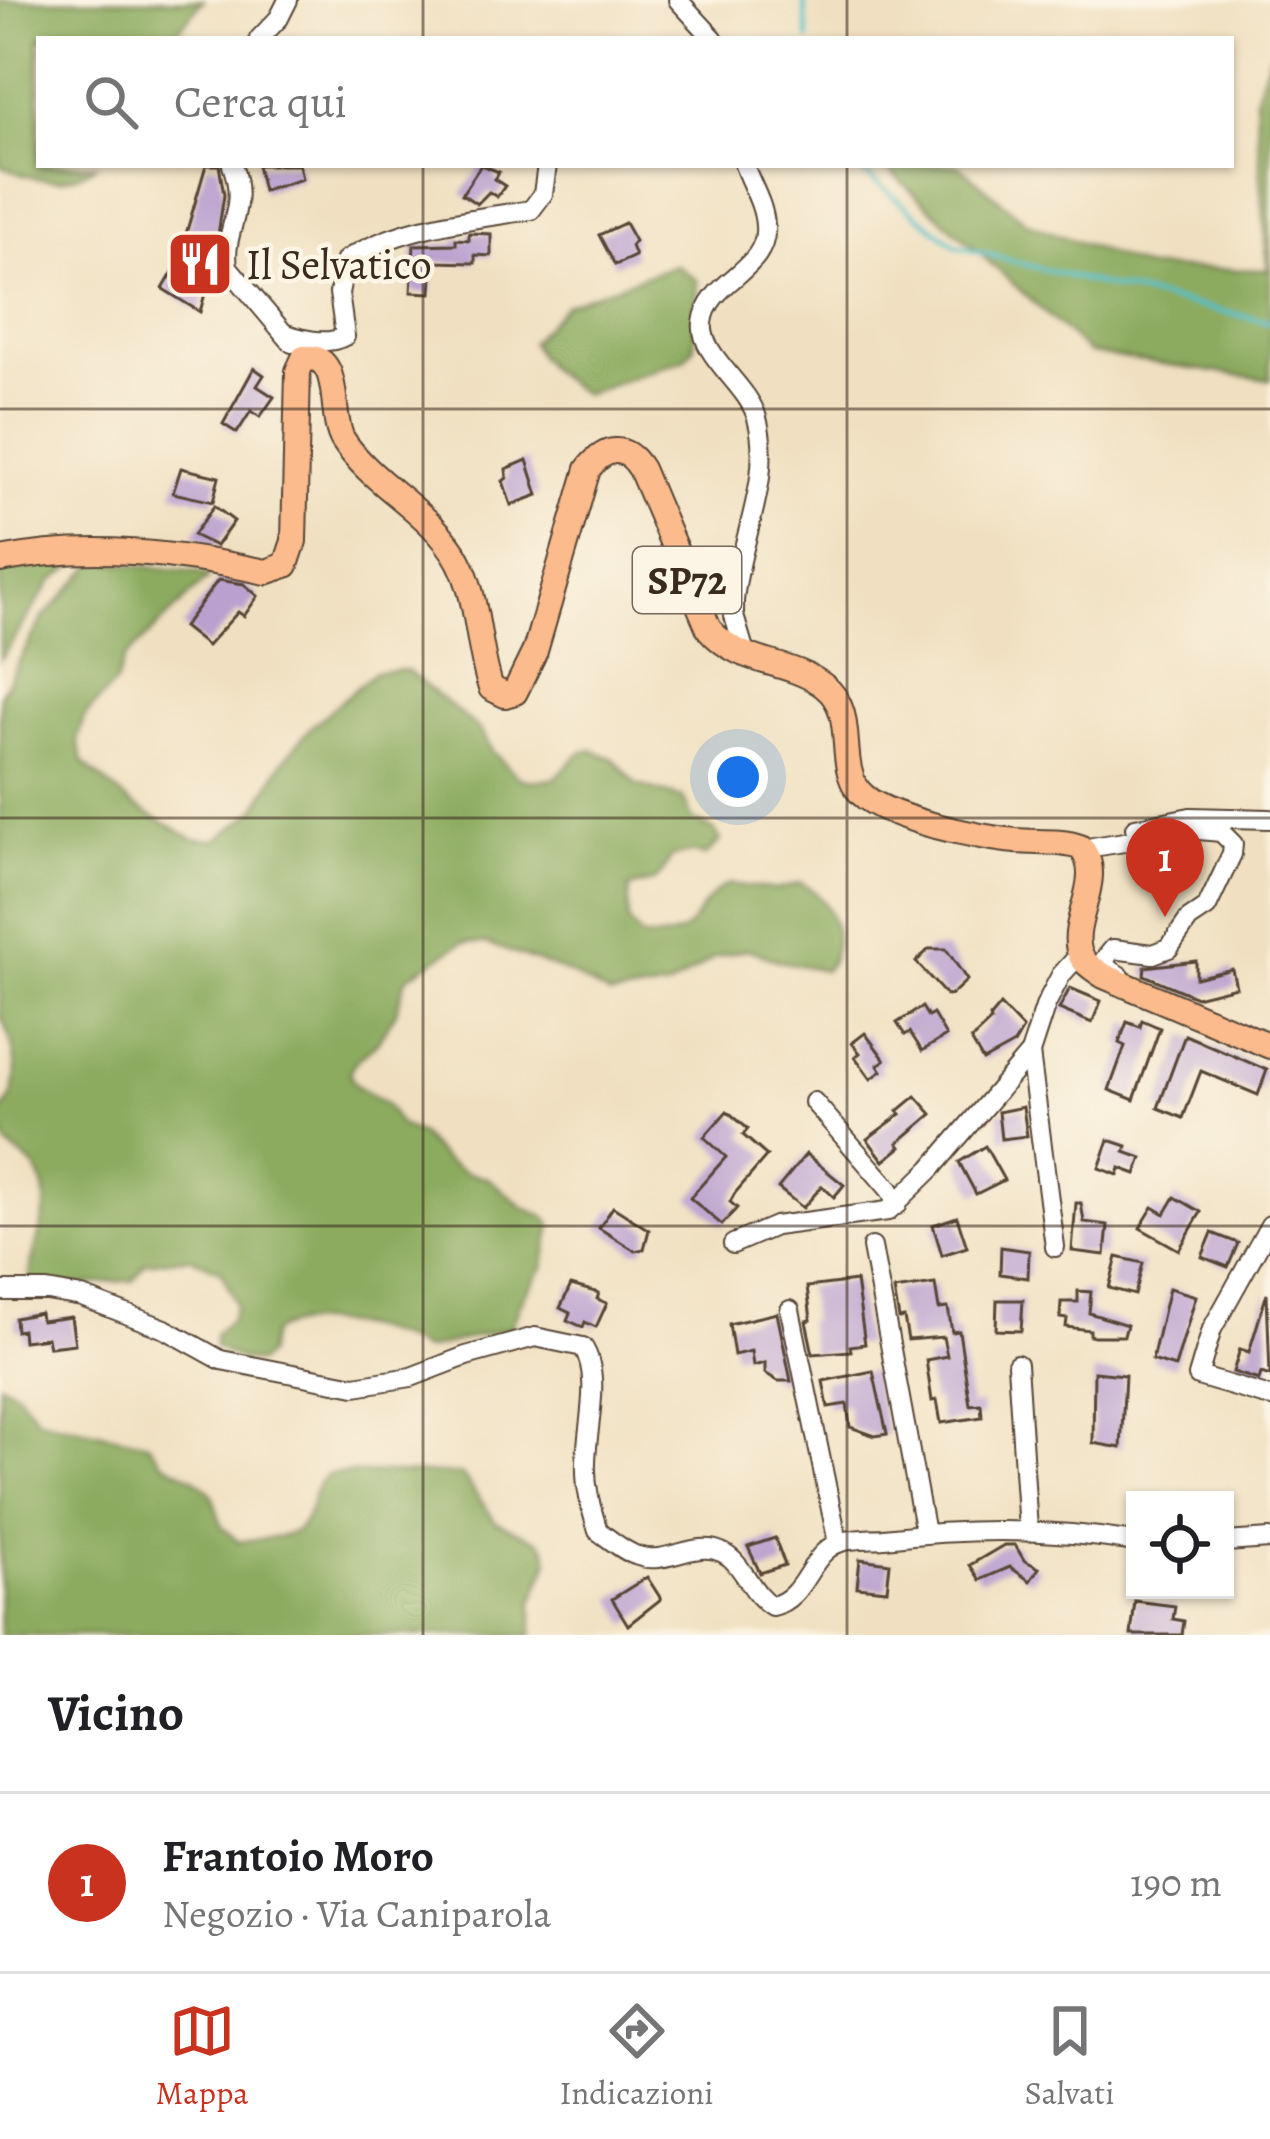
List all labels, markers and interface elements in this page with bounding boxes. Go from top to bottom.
search box [36,36,1234,168]
icon: search [78,69,144,135]
text: Cerca qui [174,71,347,133]
restaurant icon: Il Selvatico [165,229,235,299]
place label: Il Selvatico [246,236,432,293]
road number: SP72 [633,547,741,613]
your location [708,747,768,807]
pin: 1 [1126,818,1204,917]
map controls [1126,1491,1234,1599]
button: locate [1126,1491,1234,1599]
text: Vicino [48,1678,184,1748]
text: Frantoio Moro [162,1825,434,1887]
text: 1 [80,1856,94,1909]
text: 190 m [1130,1856,1222,1909]
text: Negozio · Via Caniparola [162,1887,551,1940]
tab: Mappa [155,1998,249,2115]
tab: Indicazioni [560,1998,714,2115]
tab: Salvati [1025,1998,1115,2115]

